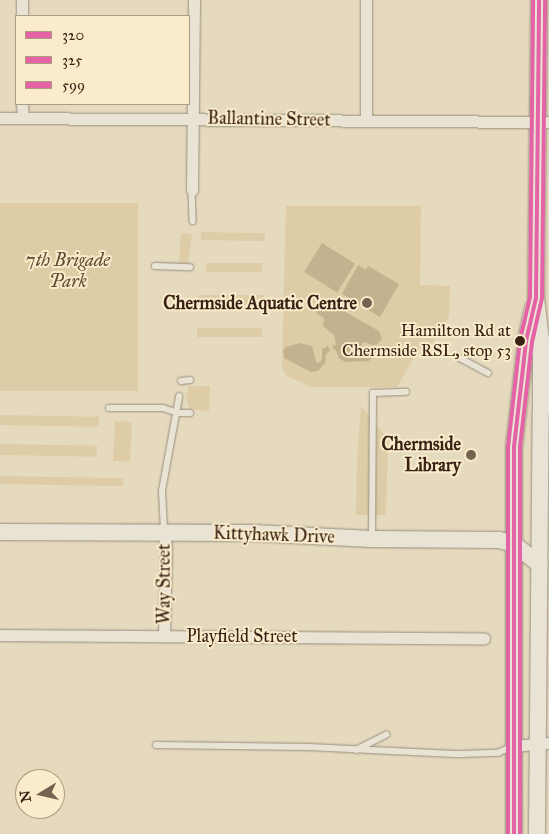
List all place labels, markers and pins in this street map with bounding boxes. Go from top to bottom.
place label: Chermside Aquatic Centre [163,292,357,314]
marker: Chermside Aquatic Centre [361,297,373,309]
place label: Hamilton Rd at Chermside RSL, stop 53 [342,321,511,361]
marker: Hamilton Rd at Chermside RSL, stop 53 [515,336,525,346]
place label: Chermside Library [381,434,461,476]
marker: Chermside Library [465,449,477,461]

